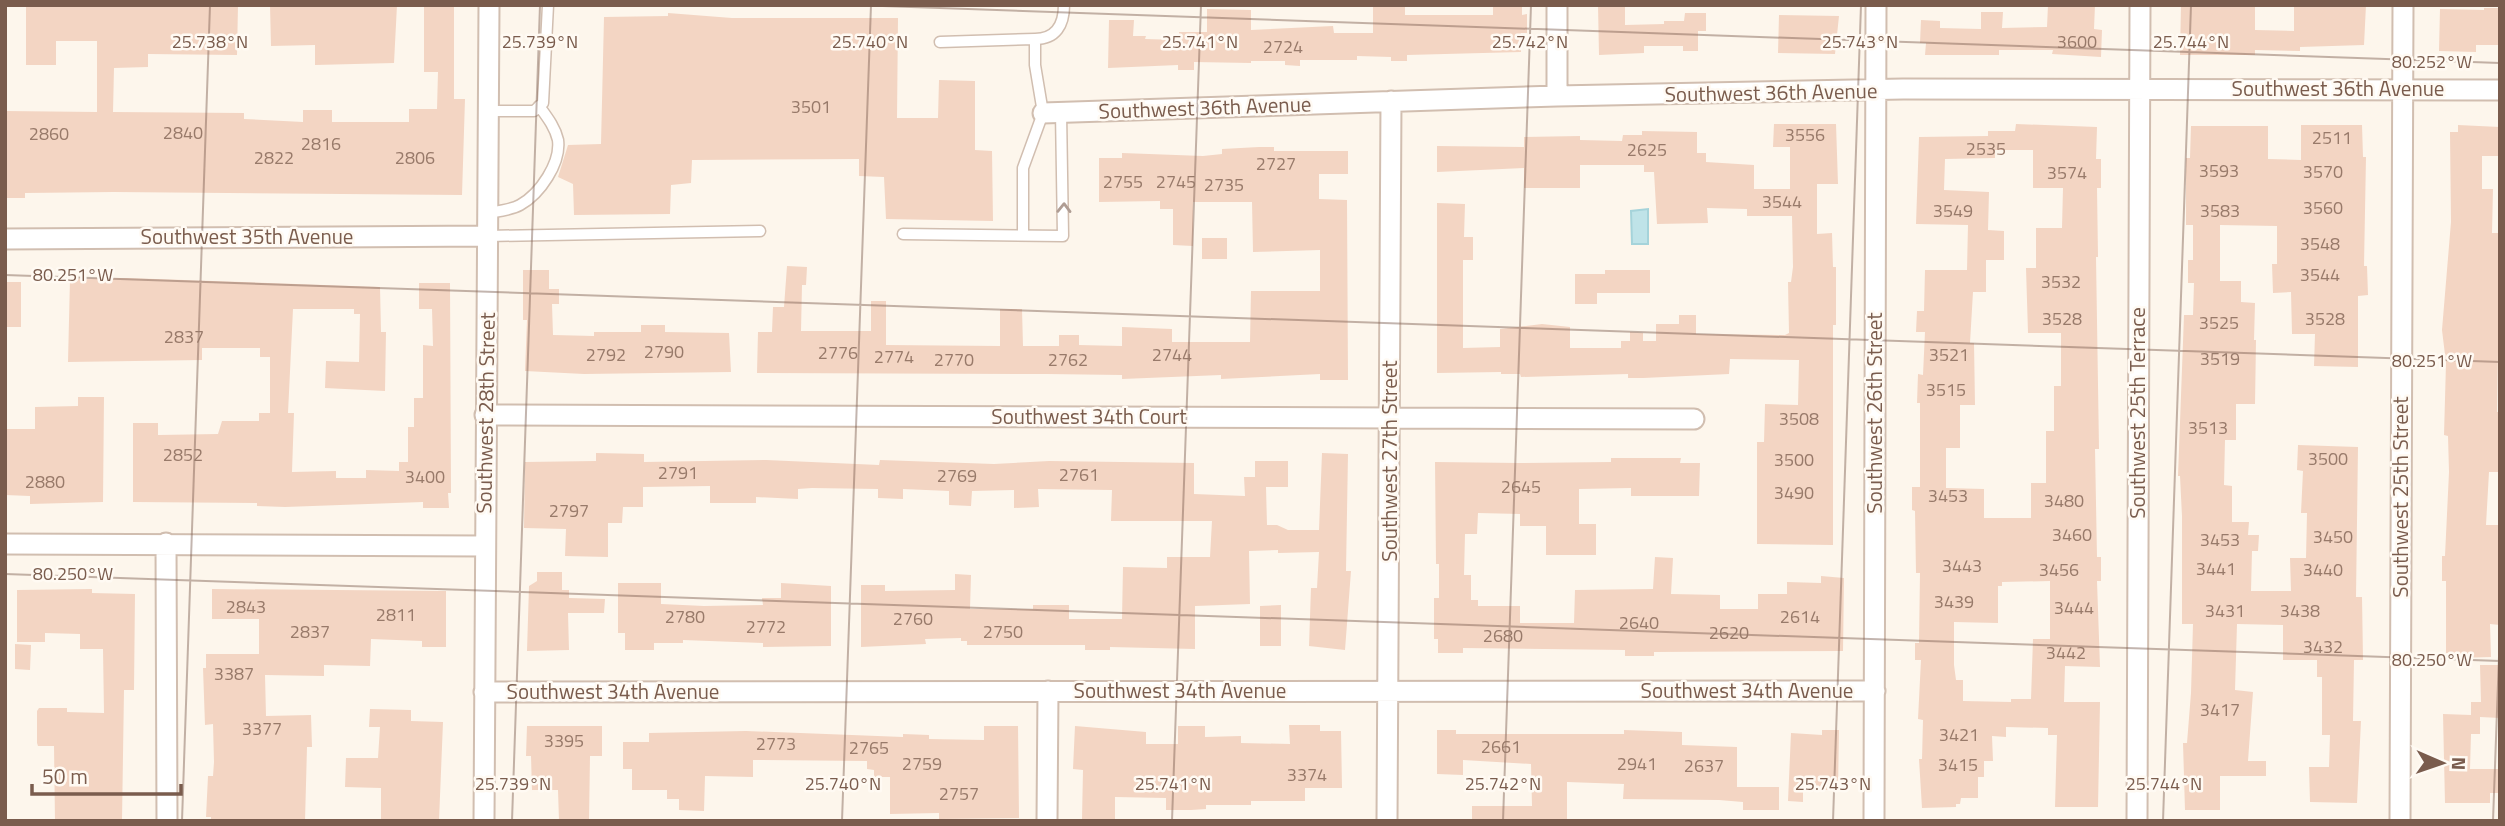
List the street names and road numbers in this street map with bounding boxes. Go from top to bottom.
street label: Southwest 36th Avenue [2232,72,2444,104]
street label: Southwest 36th Avenue [1664,74,1878,110]
street label: Southwest 36th Avenue [1098,87,1312,127]
street label: Southwest 35th Avenue [141,220,353,252]
street label: Southwest 25th Terrace [2121,307,2153,519]
street label: Southwest 28th Street [467,311,503,514]
street label: Southwest 26th Street [1858,312,1890,514]
street label: Southwest 27th Street [1373,360,1405,562]
street label: Southwest 25th Street [2384,396,2416,598]
street label: Southwest 34th Court [991,400,1187,432]
street label: Southwest 34th Avenue [1074,674,1286,706]
street label: Southwest 34th Avenue [1641,674,1853,706]
street label: Southwest 34th Avenue [507,675,719,707]

